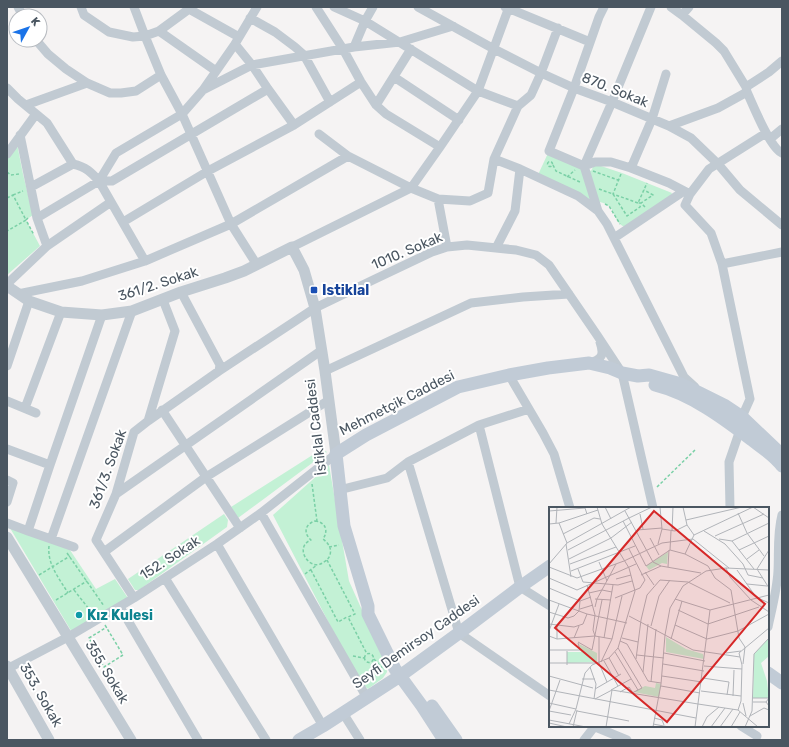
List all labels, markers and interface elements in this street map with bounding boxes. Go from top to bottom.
north arrow [8,8,48,48]
text: K [28,15,43,29]
street label: 870. Sokak [579,69,652,111]
street label: 1010. Sokak [369,228,446,274]
street label: 361/2. Sokak [116,263,201,305]
place label: Istiklal [322,282,369,299]
marker: Istiklal [309,285,319,295]
street label: Mehmetçik Caddesi [337,367,457,439]
street label: İstiklal Caddesi [302,378,330,476]
street label: 361/3. Sokak [86,426,131,511]
inset map [549,507,769,727]
street label: 152. Sokak [137,532,204,584]
street label: Seyfi Demirsoy Caddesi [349,592,483,692]
place label: Kız Kulesi [87,607,153,624]
marker: Kız Kulesi [74,610,84,620]
street label: 355. Sokak [82,637,133,707]
street label: 353. Sokak [16,660,66,731]

